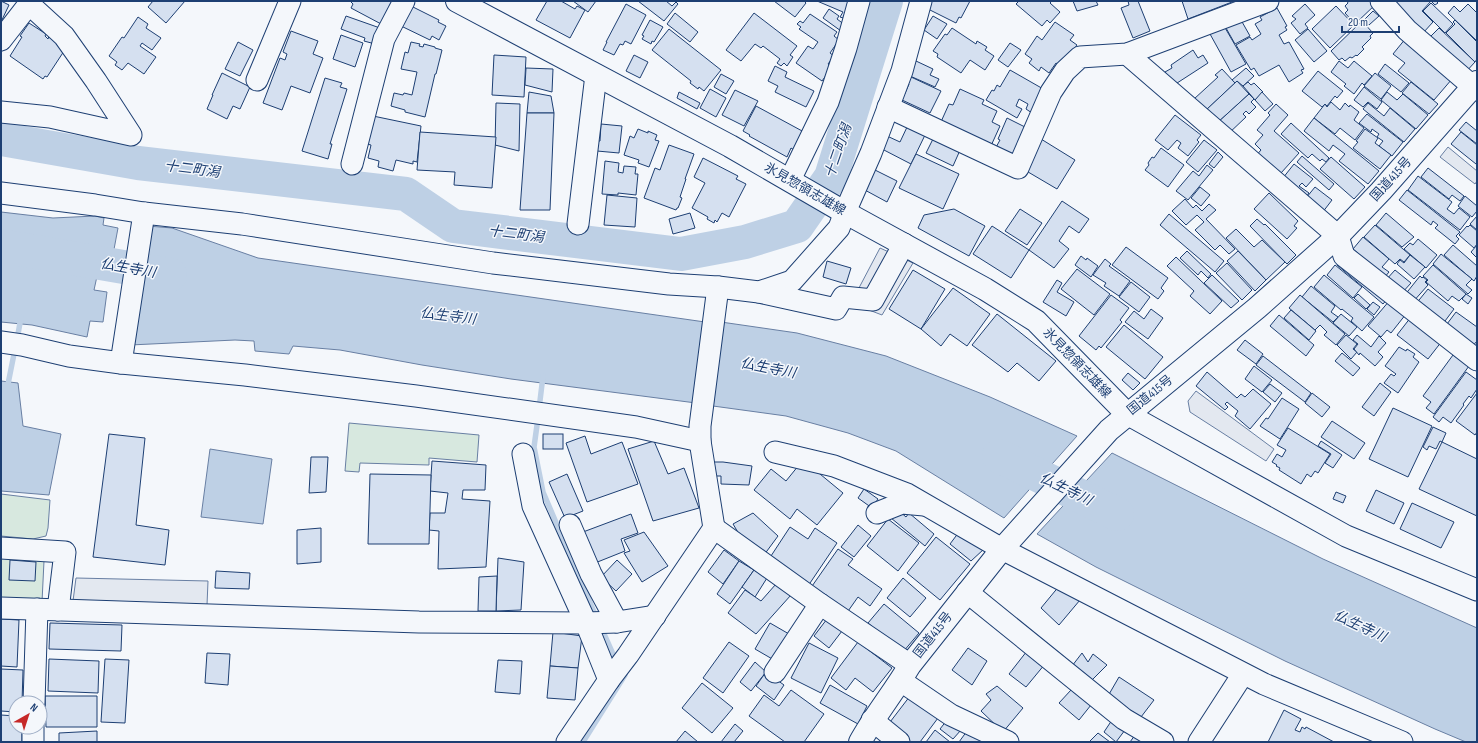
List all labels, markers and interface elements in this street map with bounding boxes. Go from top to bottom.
scale bar [1342,8,1399,34]
text: 20 m [1348,15,1368,30]
water label: 十二町潟 [821,120,856,180]
street label: 国道415号 [1367,153,1415,205]
water label: 十二町潟 [163,157,223,181]
street label: 氷見惣領志雄線 [762,159,848,219]
water label: 十二町潟 [487,222,547,246]
water label: 仏生寺川 [99,255,159,282]
water label: 仏生寺川 [419,304,479,328]
street label: 氷見惣領志雄線 [1040,325,1114,401]
water label: 仏生寺川 [739,354,799,382]
street label: 国道415号 [1124,372,1176,418]
water label: 仏生寺川 [1037,469,1097,510]
water label: 仏生寺川 [1331,606,1391,646]
street label: 国道415号 [910,609,956,661]
north arrow [8,695,48,735]
text: N [28,701,40,715]

